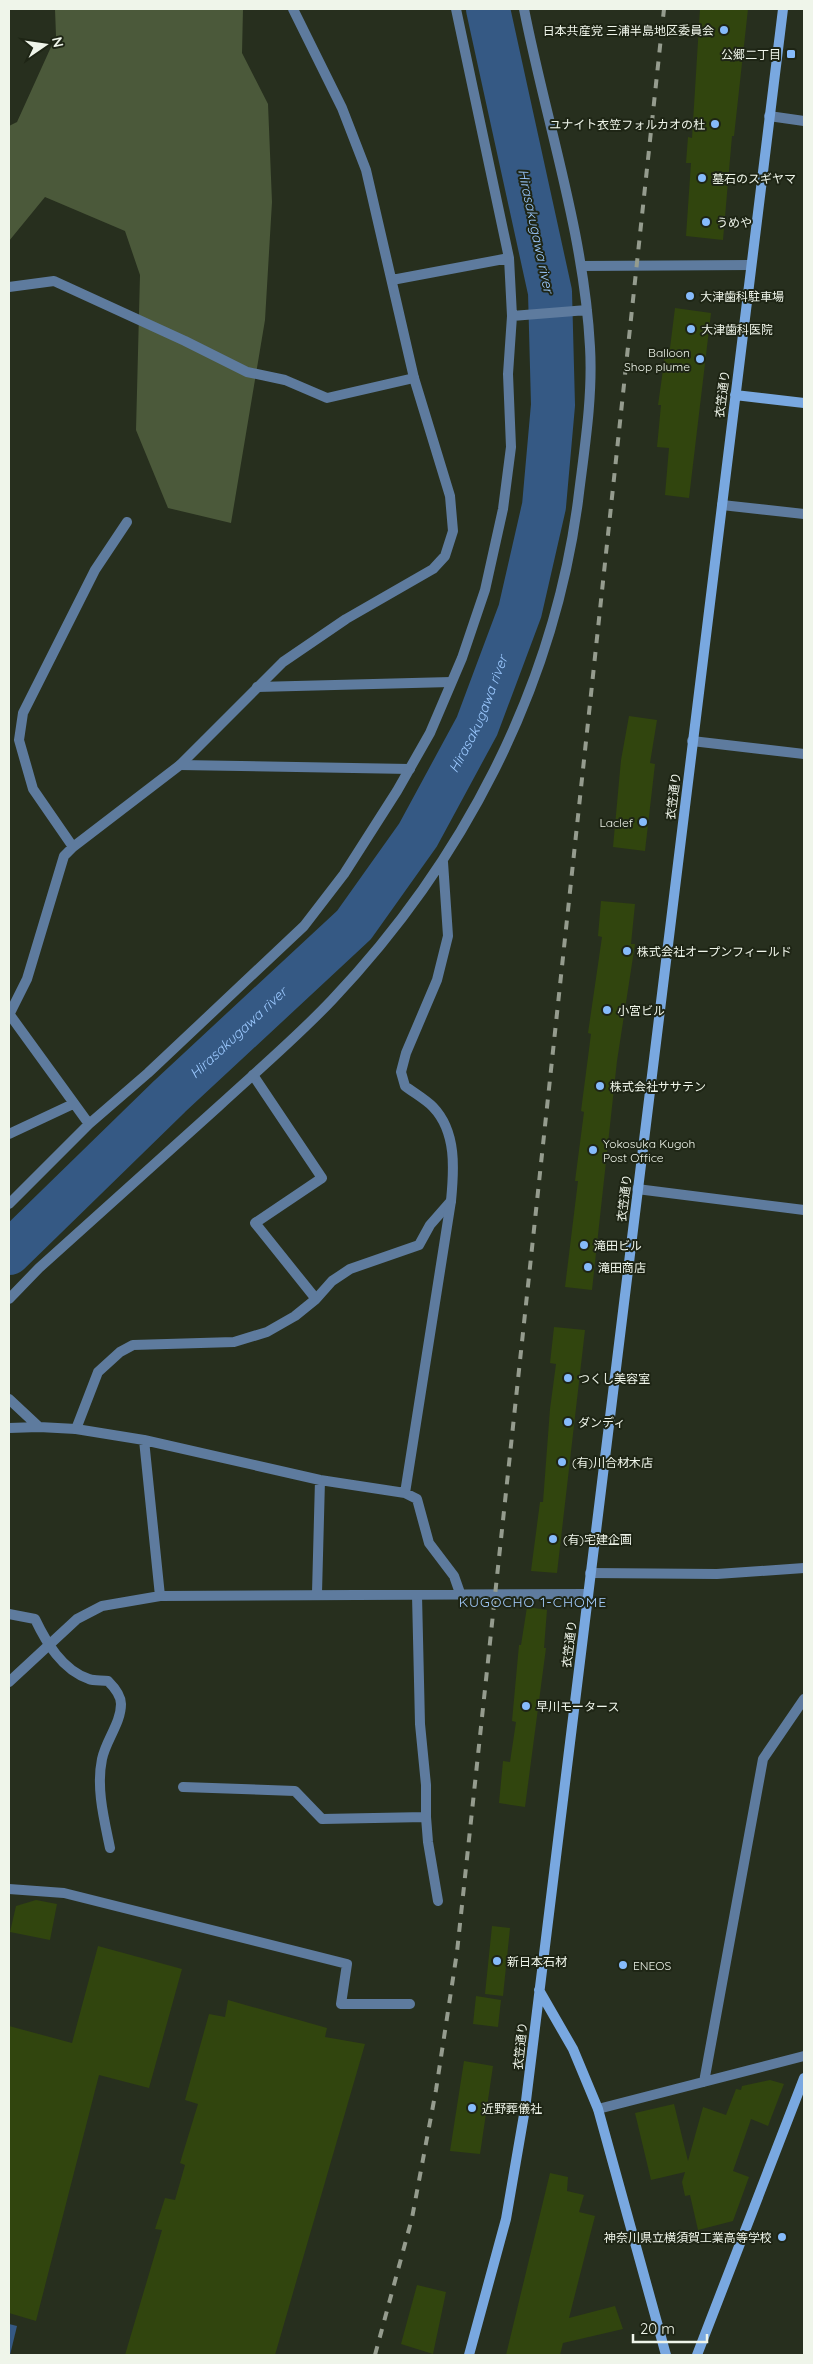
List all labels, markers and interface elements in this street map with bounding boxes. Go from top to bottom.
north arrow [20,20,70,70]
place label: 日本共産党 三浦半島地区委員会 [543,23,714,38]
marker: 日本共産党 三浦半島地区委員会 [718,24,730,36]
text: N [48,35,68,49]
place label: 公郷二丁目 [721,47,781,62]
marker: 公郷二丁目 [785,48,797,60]
place label: ユナイト衣笠フォルカオの杜 [549,117,705,132]
marker: ユナイト衣笠フォルカオの杜 [709,118,721,130]
water label: Hirasakugawa river [514,167,558,296]
place label: 墓石のスギヤマ [712,171,796,186]
marker: 墓石のスギヤマ [696,172,708,184]
place label: うめや [716,215,752,230]
marker: うめや [700,216,712,228]
place label: 大津歯科駐車場 [700,289,784,304]
marker: 大津歯科駐車場 [684,290,696,302]
place label: 大津歯科医院 [701,322,773,337]
marker: 大津歯科医院 [685,323,697,335]
place label: Balloon Shop plume [624,345,690,374]
marker: Balloon Shop plume [694,353,706,365]
street label: 衣笠通り [712,369,732,419]
water label: Hirasakugawa river [445,651,512,776]
street label: 衣笠通り [663,771,683,821]
place label: Laclef [599,815,634,830]
marker: Laclef [637,816,649,828]
place label: 株式会社オープンフィールド [637,944,792,959]
marker: 株式会社オープンフィールド [621,945,633,957]
water label: Hirasakugawa river [186,982,292,1082]
place label: 小宮ビル [617,1003,665,1018]
marker: 小宮ビル [601,1004,613,1016]
place label: 株式会社ササテン [610,1079,706,1094]
marker: 株式会社ササテン [594,1080,606,1092]
place label: Yokosuka Kugoh Post Office [603,1136,695,1165]
marker: Yokosuka Kugoh Post Office [587,1144,599,1156]
street label: 衣笠通り [614,1173,634,1223]
place label: 滝田ビル [594,1238,642,1253]
marker: 滝田ビル [578,1239,590,1251]
place label: 滝田商店 [598,1260,646,1275]
marker: 滝田商店 [582,1261,594,1273]
place label: つくし美容室 [578,1371,650,1386]
marker: つくし美容室 [562,1372,574,1384]
place label: ダンディ [578,1415,625,1430]
marker: ダンディ [562,1416,574,1428]
place label: (有)川合材木店 [572,1455,653,1470]
marker: (有)川合材木店 [556,1456,568,1468]
place label: (有)宅建企画 [563,1532,632,1547]
marker: (有)宅建企画 [547,1533,559,1545]
district label: KUGOCHO 1-CHOME [459,1593,607,1611]
street label: 衣笠通り [559,1619,579,1669]
place label: 早川モータース [536,1699,619,1714]
marker: 早川モータース [520,1700,532,1712]
place label: 新日本石材 [507,1954,567,1969]
marker: 新日本石材 [491,1955,503,1967]
place label: ENEOS [633,1958,672,1973]
marker: ENEOS [617,1959,629,1971]
street label: 衣笠通り [510,2021,530,2071]
place label: 近野葬儀社 [482,2101,542,2116]
marker: 近野葬儀社 [466,2102,478,2114]
place label: 神奈川県立横須賀工業高等学校 [604,2230,772,2245]
marker: 神奈川県立横須賀工業高等学校 [776,2231,788,2243]
scale bar [633,2312,707,2344]
text: 20 m [640,2319,675,2338]

